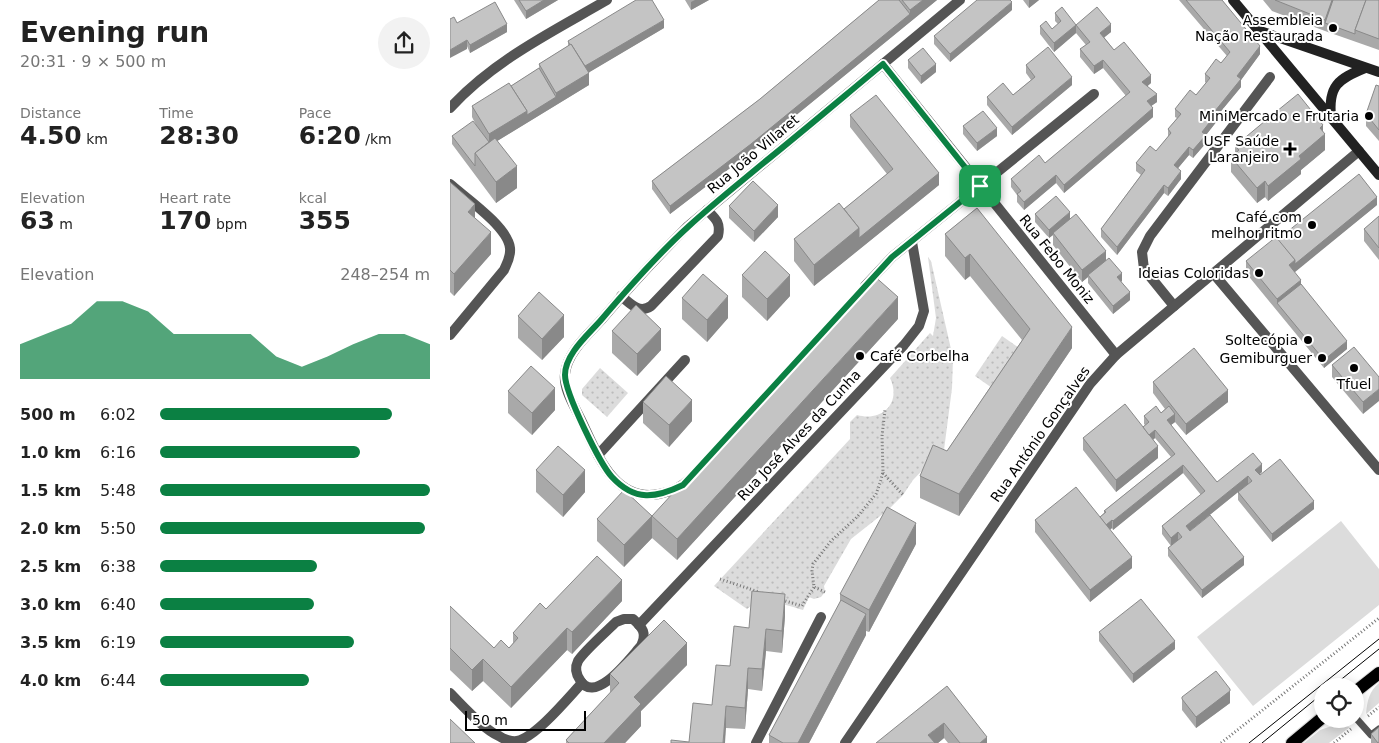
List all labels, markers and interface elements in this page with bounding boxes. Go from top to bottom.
place label: Assembleia Nação Restaurada [1195,12,1323,44]
text: Evening run [20,16,209,49]
button: share [378,17,430,69]
marker: Assembleia Nação Restaurada [1327,22,1339,34]
text: 20:31 · 9 × 500 m [20,52,166,71]
text: Distance [20,105,81,121]
text: Time [159,105,194,121]
text: Pace [299,105,331,121]
place label: MiniMercado e Frutaria [1199,108,1359,124]
marker: MiniMercado e Frutaria [1363,110,1375,122]
street label: Rua João Villaret [704,111,802,197]
text: 4.50 [20,121,82,150]
text: 28:30 [159,121,239,150]
text: 6:20 [299,121,361,150]
text: km [82,131,108,147]
text: /km [361,131,392,147]
place label: USF Saúde Laranjeiro [1204,133,1279,165]
marker: USF Saúde Laranjeiro [1283,142,1297,156]
pin [959,165,1001,207]
icon: arrive [966,172,994,200]
text: Elevation [20,190,85,206]
text: Heart rate [159,190,231,206]
text: kcal [299,190,327,206]
text: 63 [20,206,55,235]
text: 170 [159,206,212,235]
text: 355 [299,206,351,235]
place label: Café com melhor ritmo [1211,209,1302,241]
street label: Rua Febo Moniz [1016,211,1098,307]
text: m [55,216,73,232]
text: bpm [212,216,247,232]
marker: Café com melhor ritmo [1306,219,1318,231]
text: Elevation [20,265,94,284]
text: 248–254 m [340,265,430,284]
place label: Ideias Coloridas [1138,265,1249,281]
marker: Ideias Coloridas [1253,267,1265,279]
place label: Soltecópia [1225,332,1298,348]
marker: Soltecópia [1302,334,1314,346]
place label: Café Corbelha [870,348,969,364]
marker: Café Corbelha [854,350,866,362]
place label: Gemiburguer [1220,350,1312,366]
marker: Gemiburguer [1316,352,1328,364]
marker: Tfuel [1348,362,1360,374]
street label: Rua António Gonçalves [987,363,1093,505]
street label: Rua José Alves da Cunha [734,366,864,504]
place label: Tfuel [1336,376,1371,392]
text: 500 m [20,405,76,424]
text: 6:02 [100,405,136,424]
text: 1.0 km [20,443,81,462]
text: 6:16 [100,443,136,462]
text: 1.5 km [20,481,81,500]
text: 5:48 [100,481,136,500]
text: 2.0 km [20,519,81,538]
text: 5:50 [100,519,136,538]
text: 2.5 km [20,557,81,576]
text: 6:38 [100,557,136,576]
text: 3.0 km [20,595,81,614]
text: 6:40 [100,595,136,614]
text: 3.5 km [20,633,81,652]
text: 6:19 [100,633,136,652]
text: 4.0 km [20,671,81,690]
text: 6:44 [100,671,136,690]
map controls [1314,678,1364,728]
button: locate [1314,678,1364,728]
scale bar [465,708,586,731]
text: 50 m [472,712,508,728]

